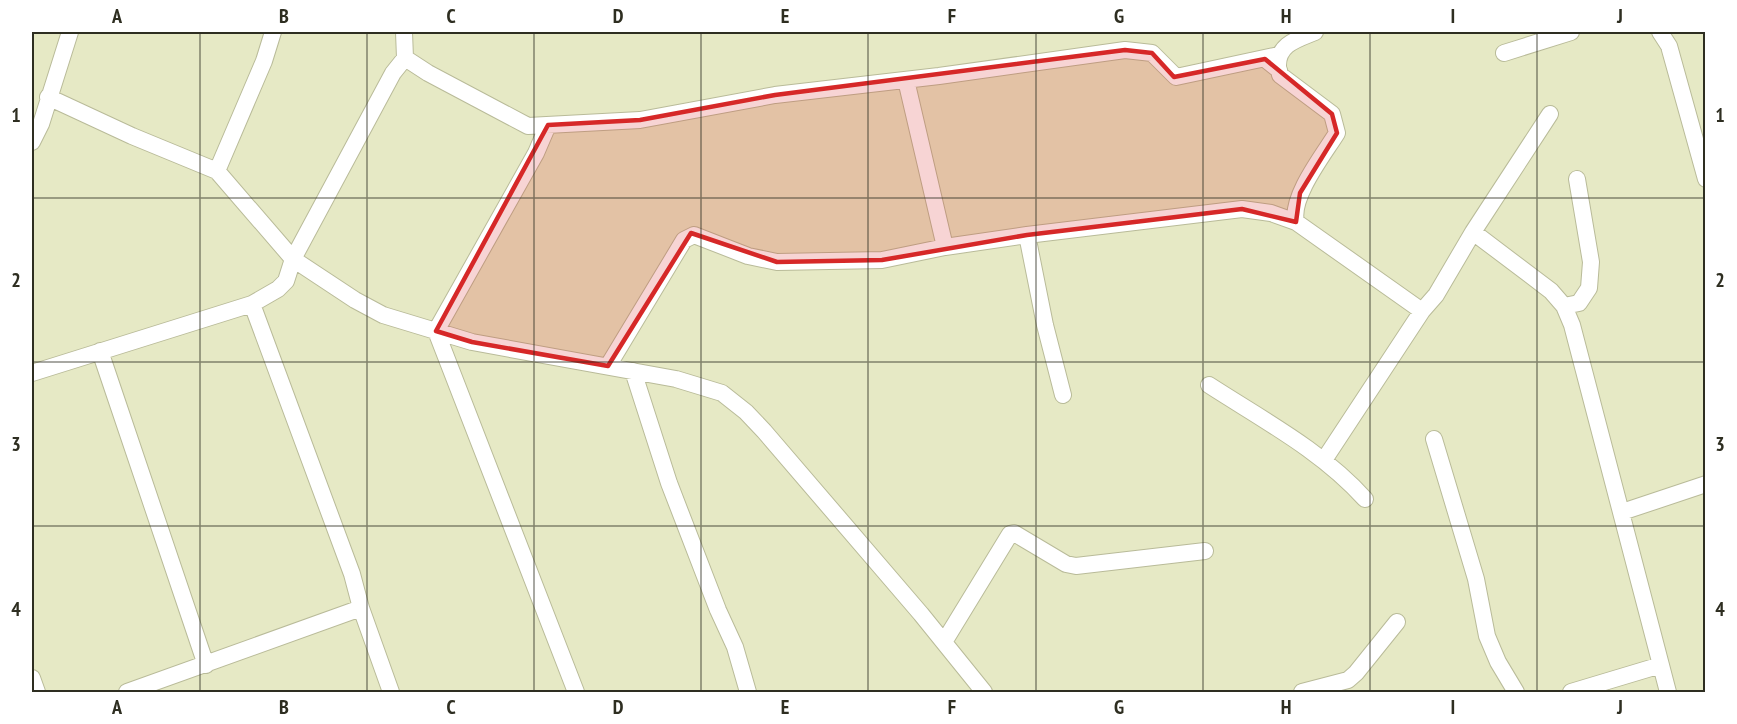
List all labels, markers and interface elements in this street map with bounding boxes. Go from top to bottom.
text: A [111,3,123,29]
text: B [279,3,289,29]
text: C [446,3,456,29]
text: D [613,3,624,29]
text: E [781,3,789,29]
text: F [948,3,956,29]
text: G [1114,3,1124,29]
text: H [1281,3,1291,29]
text: I [1451,3,1455,29]
text: J [1616,3,1623,29]
text: 1 [11,102,21,128]
text: 1 [1715,102,1725,128]
text: 2 [11,267,21,293]
text: 2 [1715,267,1725,293]
text: 3 [11,431,21,457]
text: 3 [1715,431,1725,457]
text: 4 [11,596,21,622]
text: 4 [1715,596,1725,622]
text: A [111,694,123,720]
text: B [279,694,289,720]
text: C [446,694,456,720]
text: D [613,694,624,720]
text: E [781,694,789,720]
text: F [948,694,956,720]
text: G [1114,694,1124,720]
text: H [1281,694,1291,720]
text: I [1451,694,1455,720]
text: J [1616,694,1623,720]

